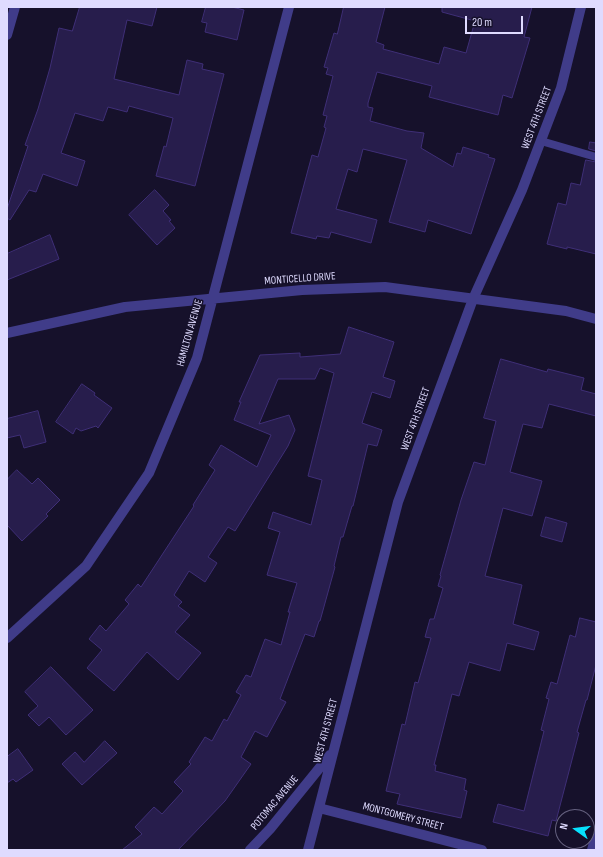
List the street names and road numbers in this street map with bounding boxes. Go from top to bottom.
street label: WEST 4TH STREET [519,85,555,151]
street label: MONTICELLO DRIVE [264,270,336,288]
street label: HAMILTON AVENUE [174,298,206,368]
street label: WEST 4TH STREET [398,386,434,452]
street label: WEST 4TH STREET [311,697,341,765]
street label: POTOMAC AVENUE [248,773,302,833]
street label: MONTGOMERY STREET [361,800,445,834]

